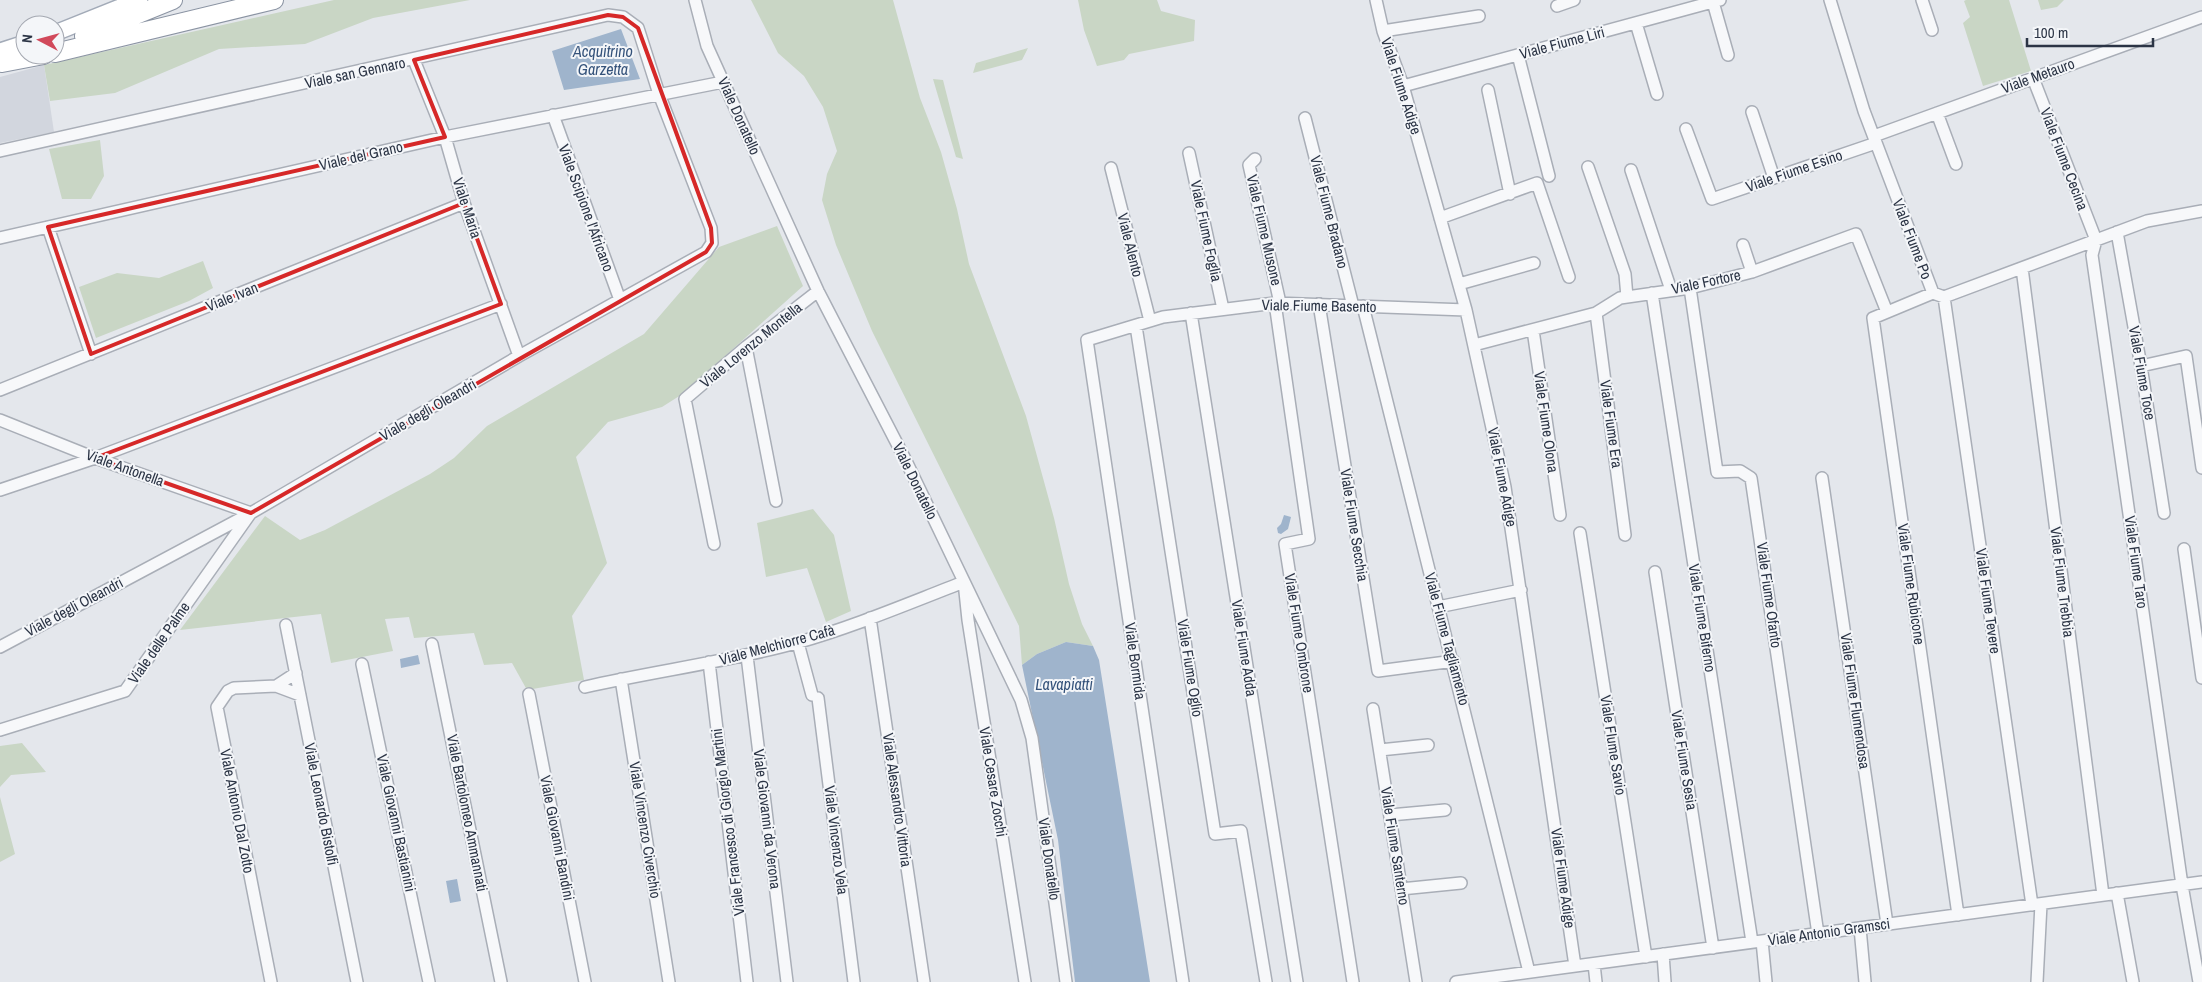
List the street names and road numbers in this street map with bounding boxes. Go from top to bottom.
street label: Viale Fiume Liri [1517,21,1607,64]
street label: Viale Fiume Adige [1376,35,1427,137]
street label: Viale san Gennaro [303,52,407,93]
street label: Viale Metauro [1998,53,2077,98]
street label: Viale Donatello [713,74,766,158]
street label: Viale Fiume Cecina [2035,104,2094,213]
street label: Viale del Grano [317,136,405,175]
street label: Viale Scipione l'Africano [554,141,619,275]
street label: Viale Fiume Esino [1743,144,1845,197]
street label: Viale Fiume Bradano [1305,153,1354,271]
street label: Viale Fiume Musone [1242,172,1287,288]
street label: Viale Maria [448,175,487,241]
street label: Viale Fiume Foglia [1185,178,1228,284]
street label: Viale Fiume Po [1888,196,1937,282]
street label: Viale Alento [1112,211,1149,279]
street label: Viale Fortore [1669,264,1743,299]
street label: Viale Ivan [203,277,261,316]
street label: Viale Fiume Basento [1261,294,1377,317]
street label: Viale Lorenzo Montella [695,297,806,392]
street label: Viale Fiume Toce [2124,324,2161,422]
street label: Viale Fiume Olona [1529,370,1564,474]
street label: Viale degli Oleandri [376,373,480,446]
street label: Viale Fiume Era [1595,379,1628,469]
street label: Viale Fiume Adige [1483,425,1522,529]
street label: Viale Donatello [888,439,943,523]
street label: Viale Antonella [83,444,167,491]
street label: Viale Fiume Secchia [1335,467,1374,583]
street label: Viale Fiume Taro [2120,514,2153,610]
street label: Viale Fiume Rubicone [1893,522,1930,646]
street label: Viale Fiume Trebbia [2045,525,2080,639]
street label: Viale Fiume Ofanto [1752,541,1787,649]
street label: Viale Fiume Tevere [1971,547,2006,655]
street label: Viale Fiume Biferno [1684,562,1721,674]
street label: Viale Fiume Tagliamento [1420,570,1475,708]
street label: Viale degli Oleandri [21,572,127,641]
street label: Viale Fiume Ombrone [1280,572,1319,694]
street label: Viale delle Palme [123,597,195,688]
street label: Viale Fiume Adda [1226,598,1263,698]
street label: Viale Fiume Oglio [1172,617,1209,719]
street label: Viale Melchiorre Cafà [717,619,837,670]
street label: Viale Bormida [1120,621,1151,701]
street label: Viale Fiume Flumendosa [1836,632,1875,770]
street label: Viale FIume Savio [1595,693,1632,797]
street label: Viale Fiume Sesia [1666,708,1703,812]
street label: Viale Cesare Zocchi [974,725,1013,838]
street label: Viale Francesco di Giorgio Martini [706,727,749,917]
street label: Viale Bartolomeo Ammannati [442,732,493,893]
street label: Viale Alessandro Vittoria [878,732,917,868]
street label: Viale Leonardo Bistolfi [299,741,344,867]
street label: Viale Antonio Dal Zotto [215,747,260,875]
street label: Viale Giovanni da Verona [749,748,787,890]
street label: Viale Giovanni Bastianini [372,752,421,894]
street label: Viale Vincenzo Civerchio [624,760,667,900]
street label: Viale Giovanni Bandini [535,774,580,902]
street label: Viale Vincenzo Vela [819,784,854,896]
street label: Viale Fiume Santerno [1376,785,1415,907]
street label: Viale Donatello [1033,816,1066,902]
street label: Viale Fiume Adige [1546,826,1581,930]
street label: Viale Antonio Gramsci [1767,913,1891,950]

